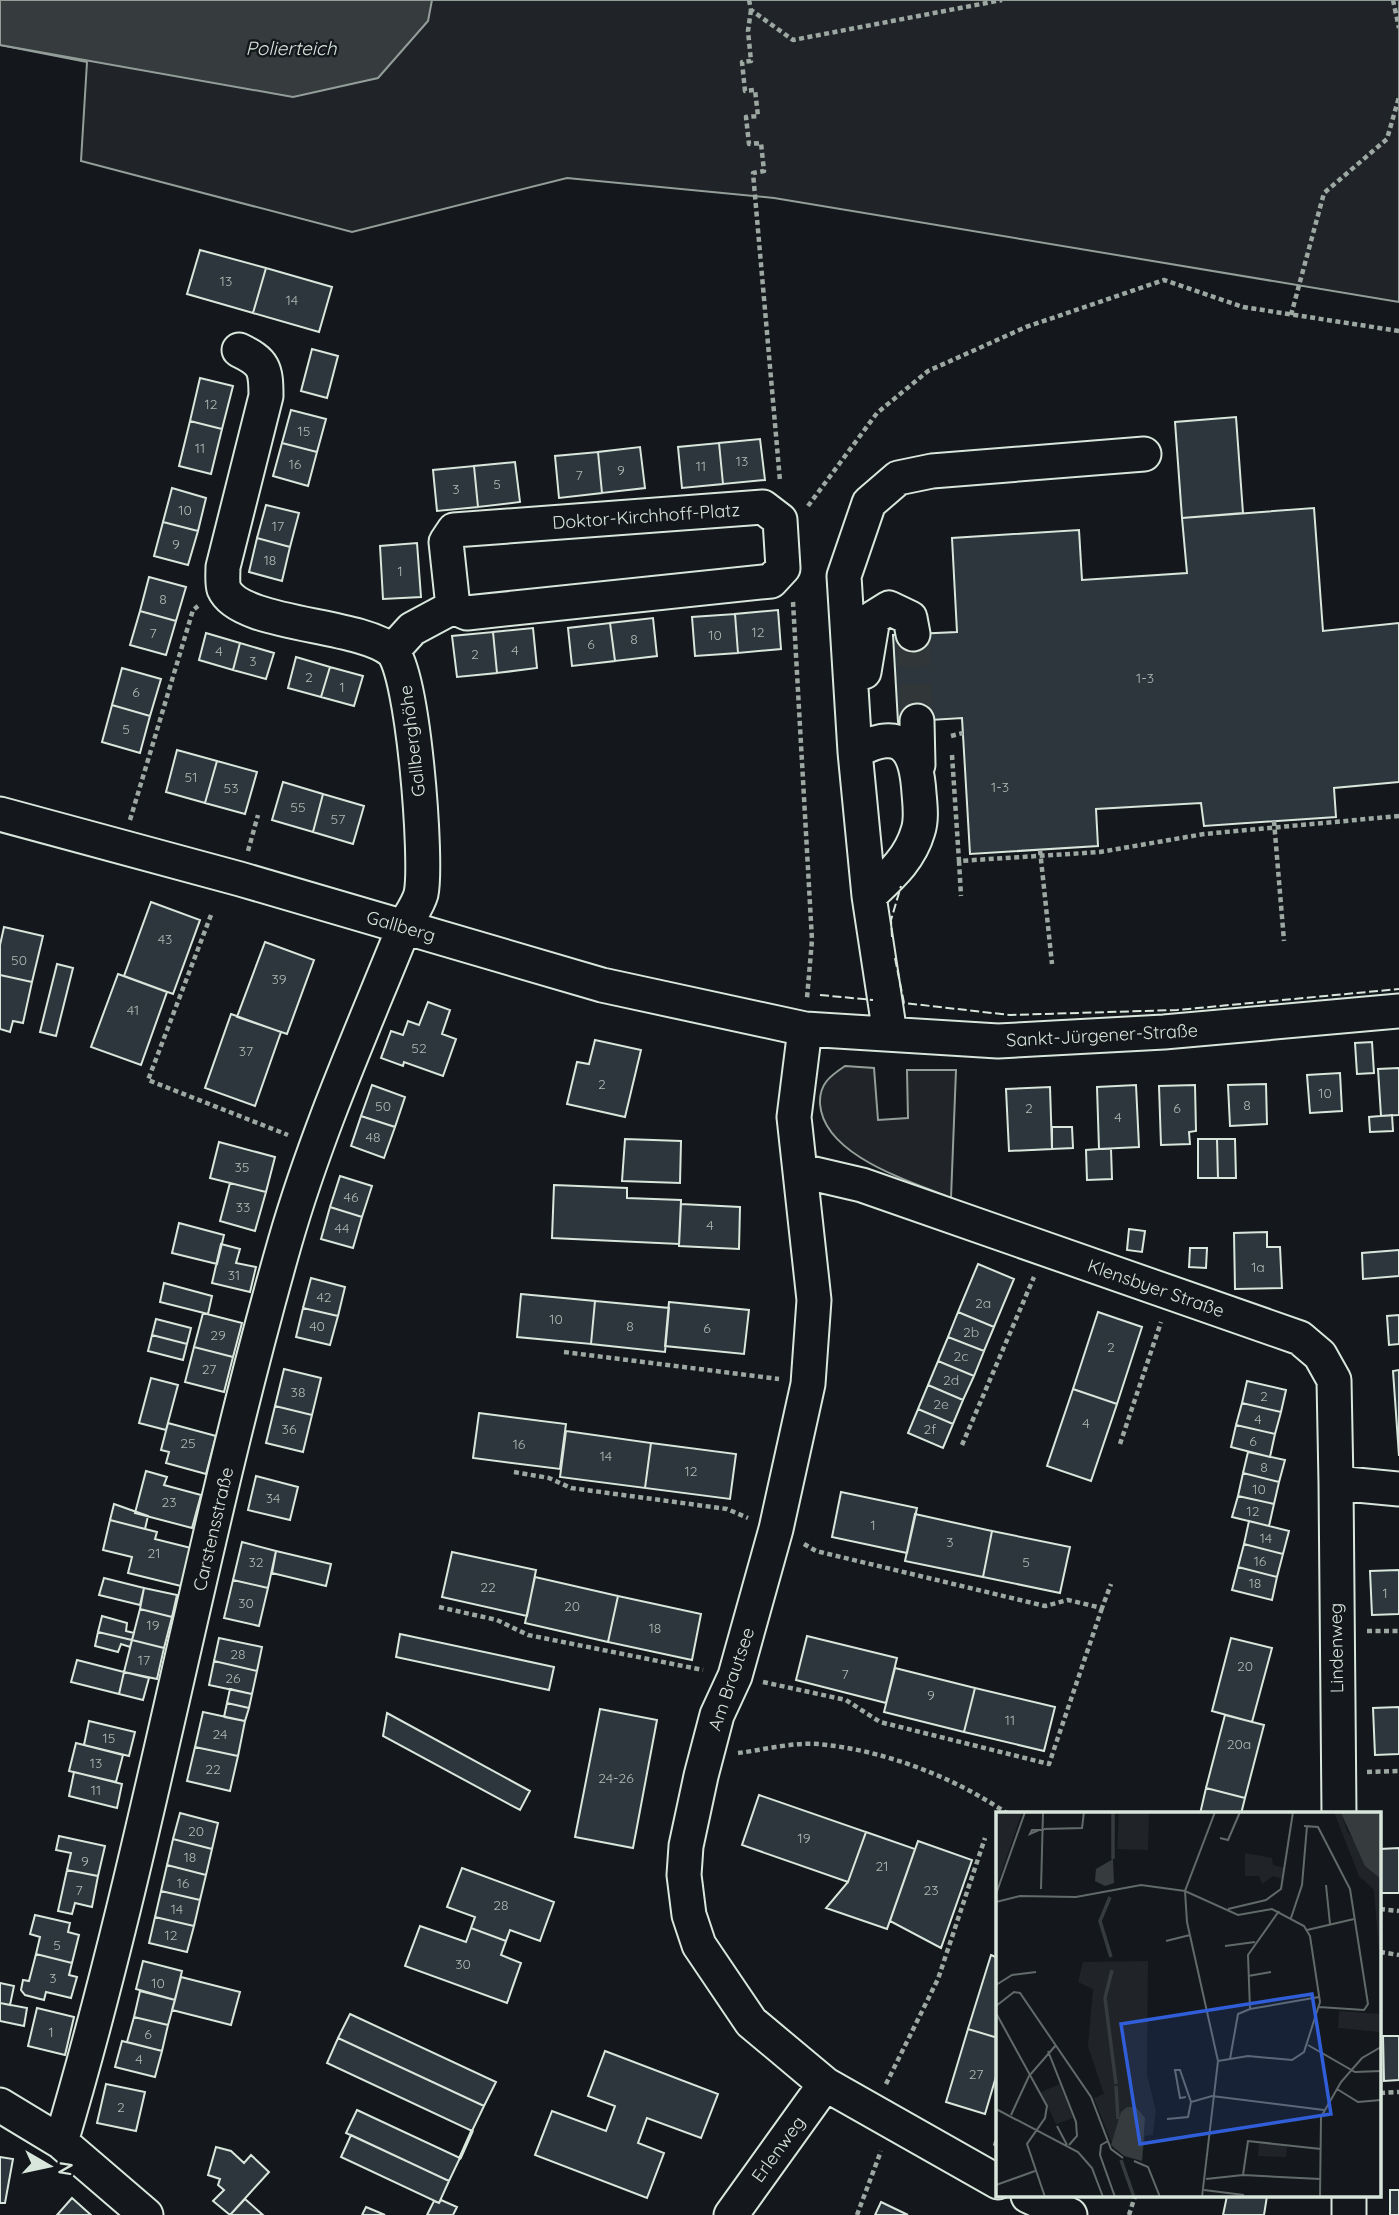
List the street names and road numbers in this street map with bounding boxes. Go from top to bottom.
street label: Doktor-Kirchhoff-Platz [551,498,741,534]
street label: Gallberghöhe [394,684,430,798]
street label: Gallberg [364,905,438,947]
street label: Sankt-Jürgener-Straße [1006,1018,1198,1052]
street label: Klensbyer Straße [1085,1254,1227,1322]
street label: Carstensstraße [188,1465,238,1593]
street label: Lindenweg [1324,1603,1348,1693]
street label: Am Brautsee [703,1624,759,1734]
street label: Erlenweg [746,2111,810,2187]

